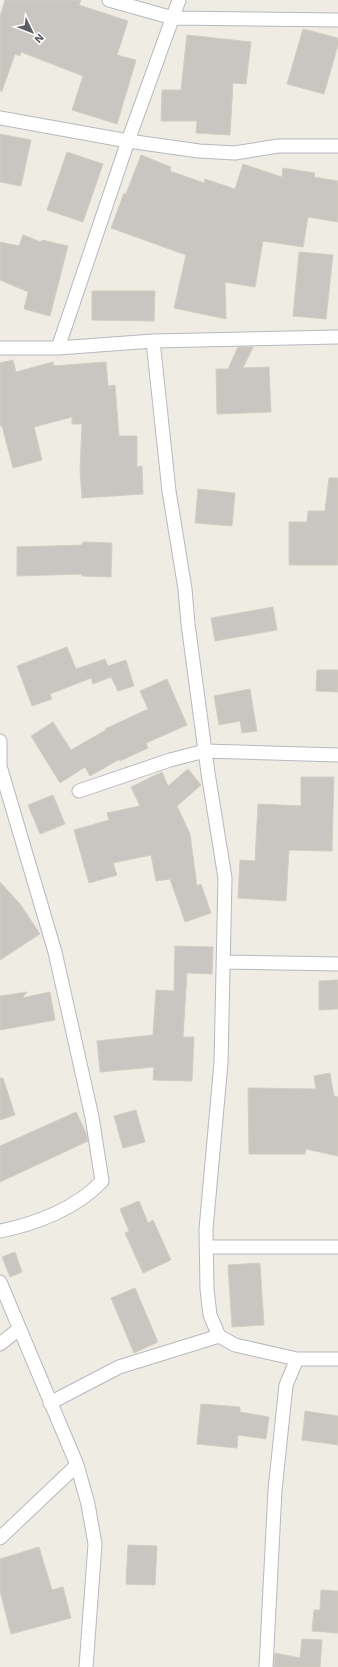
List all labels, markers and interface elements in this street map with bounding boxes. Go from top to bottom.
north arrow [12,12,52,52]
text: N [31,31,46,46]

